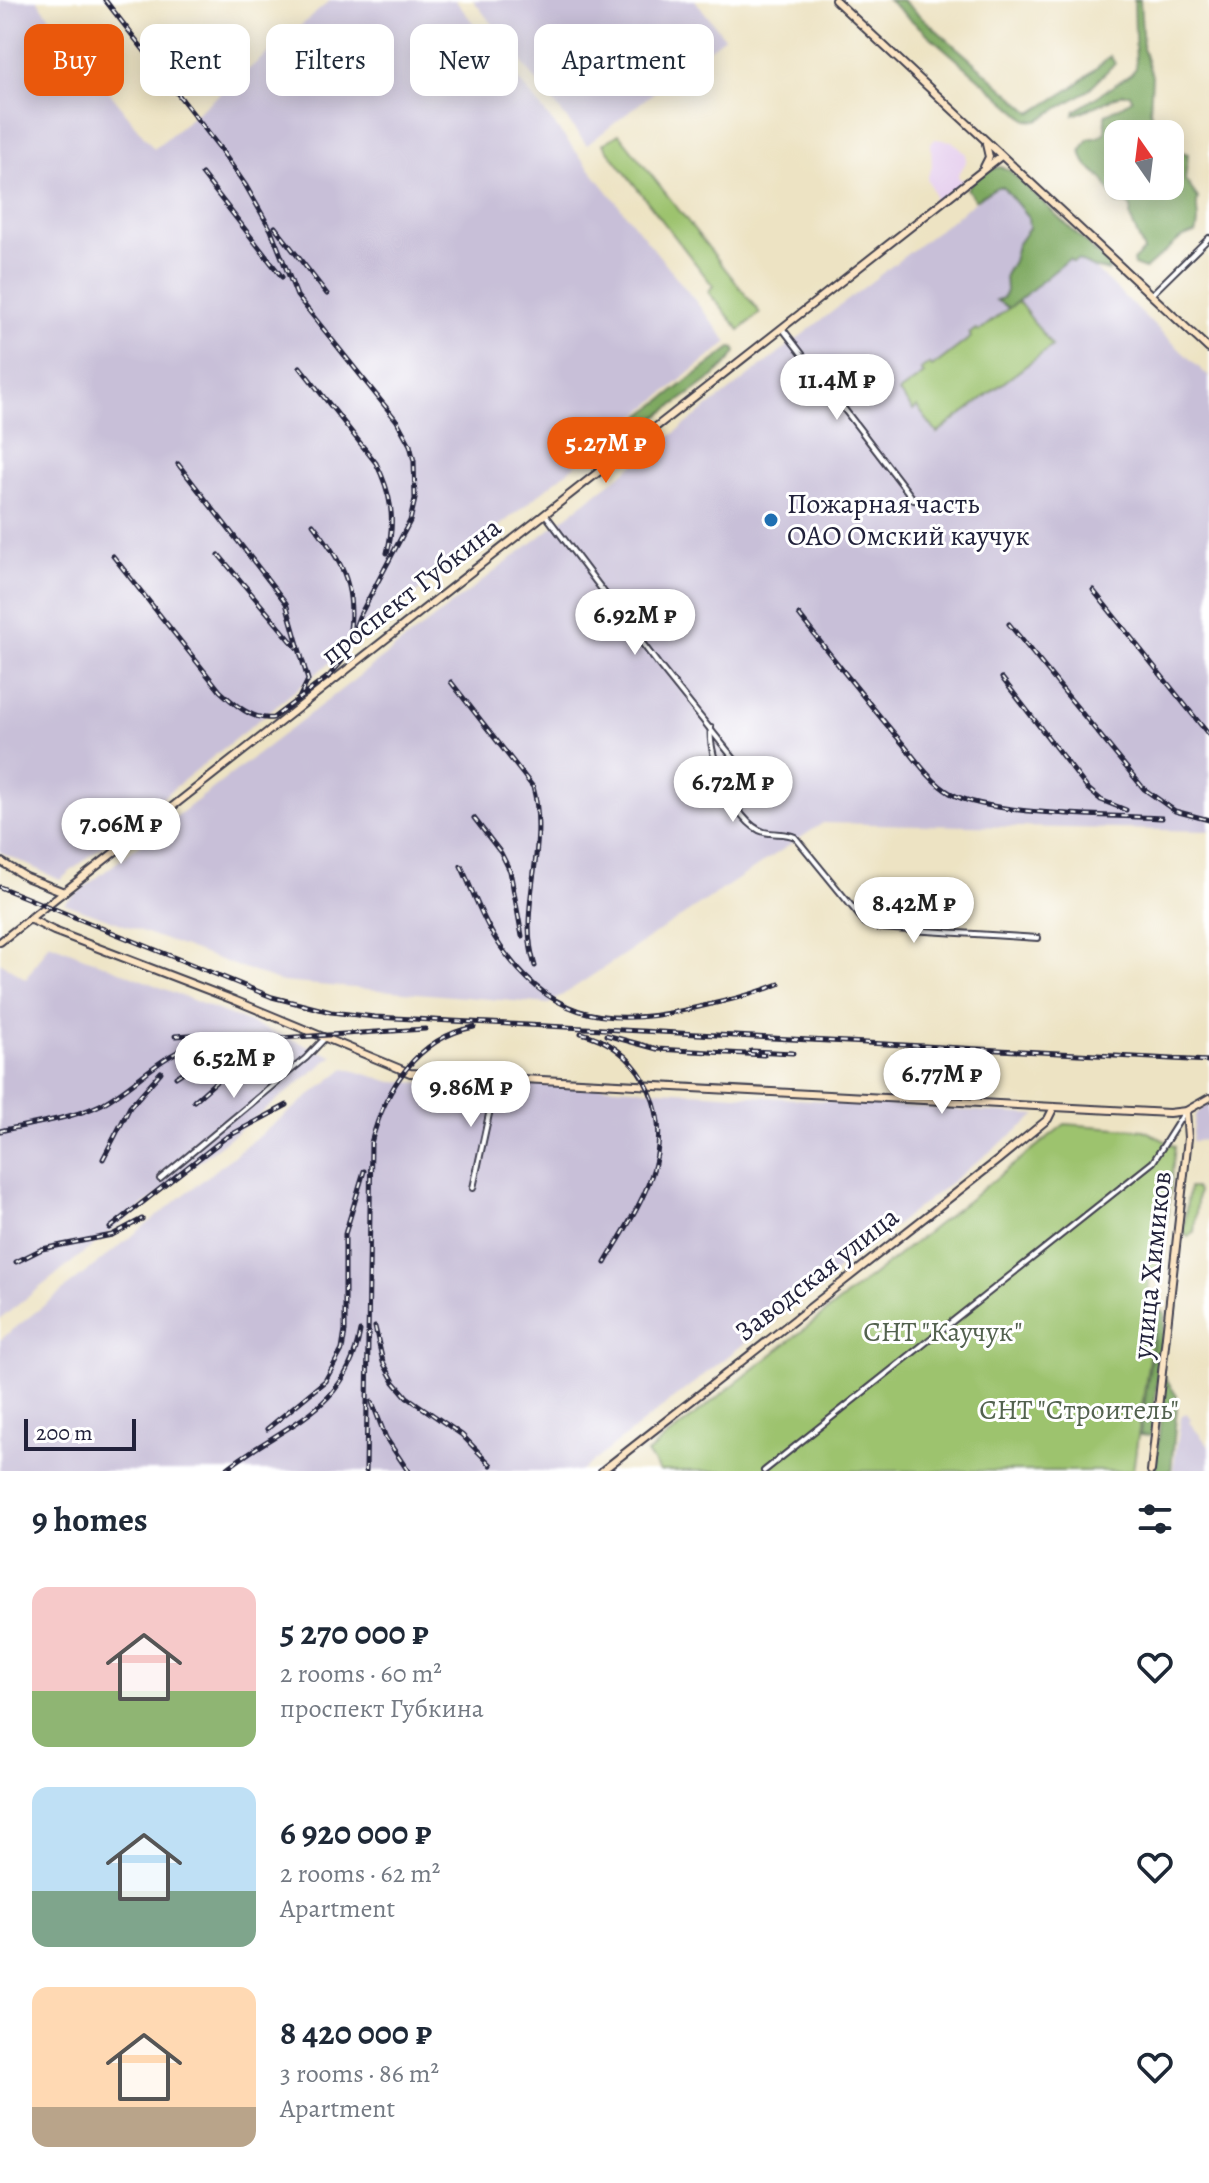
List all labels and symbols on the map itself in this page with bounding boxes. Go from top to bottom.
north arrow [1104,120,1184,200]
pin: 11.4M ₽ [763,354,911,422]
pin: 5.27M ₽ [532,417,680,485]
place label: Пожарная часть ОАО Омский каучук [787,485,1030,555]
street label: проспект Губкина [313,508,509,674]
marker: Пожарная часть ОАО Омский каучук [762,511,780,529]
pin: 6.92M ₽ [561,589,709,657]
pin: 6.72M ₽ [659,756,807,824]
pin: 7.06M ₽ [47,798,195,866]
pin: 8.42M ₽ [840,877,988,945]
pin: 6.52M ₽ [160,1032,308,1100]
pin: 6.77M ₽ [868,1048,1016,1116]
pin: 9.86M ₽ [397,1061,545,1129]
street label: улица Химиков [1123,1169,1181,1362]
street label: Заводская улица [727,1198,907,1350]
park label: СНТ "Каучук" [863,1313,1023,1351]
park label: СНТ "Строитель" [979,1391,1179,1429]
scale bar [24,1415,136,1451]

